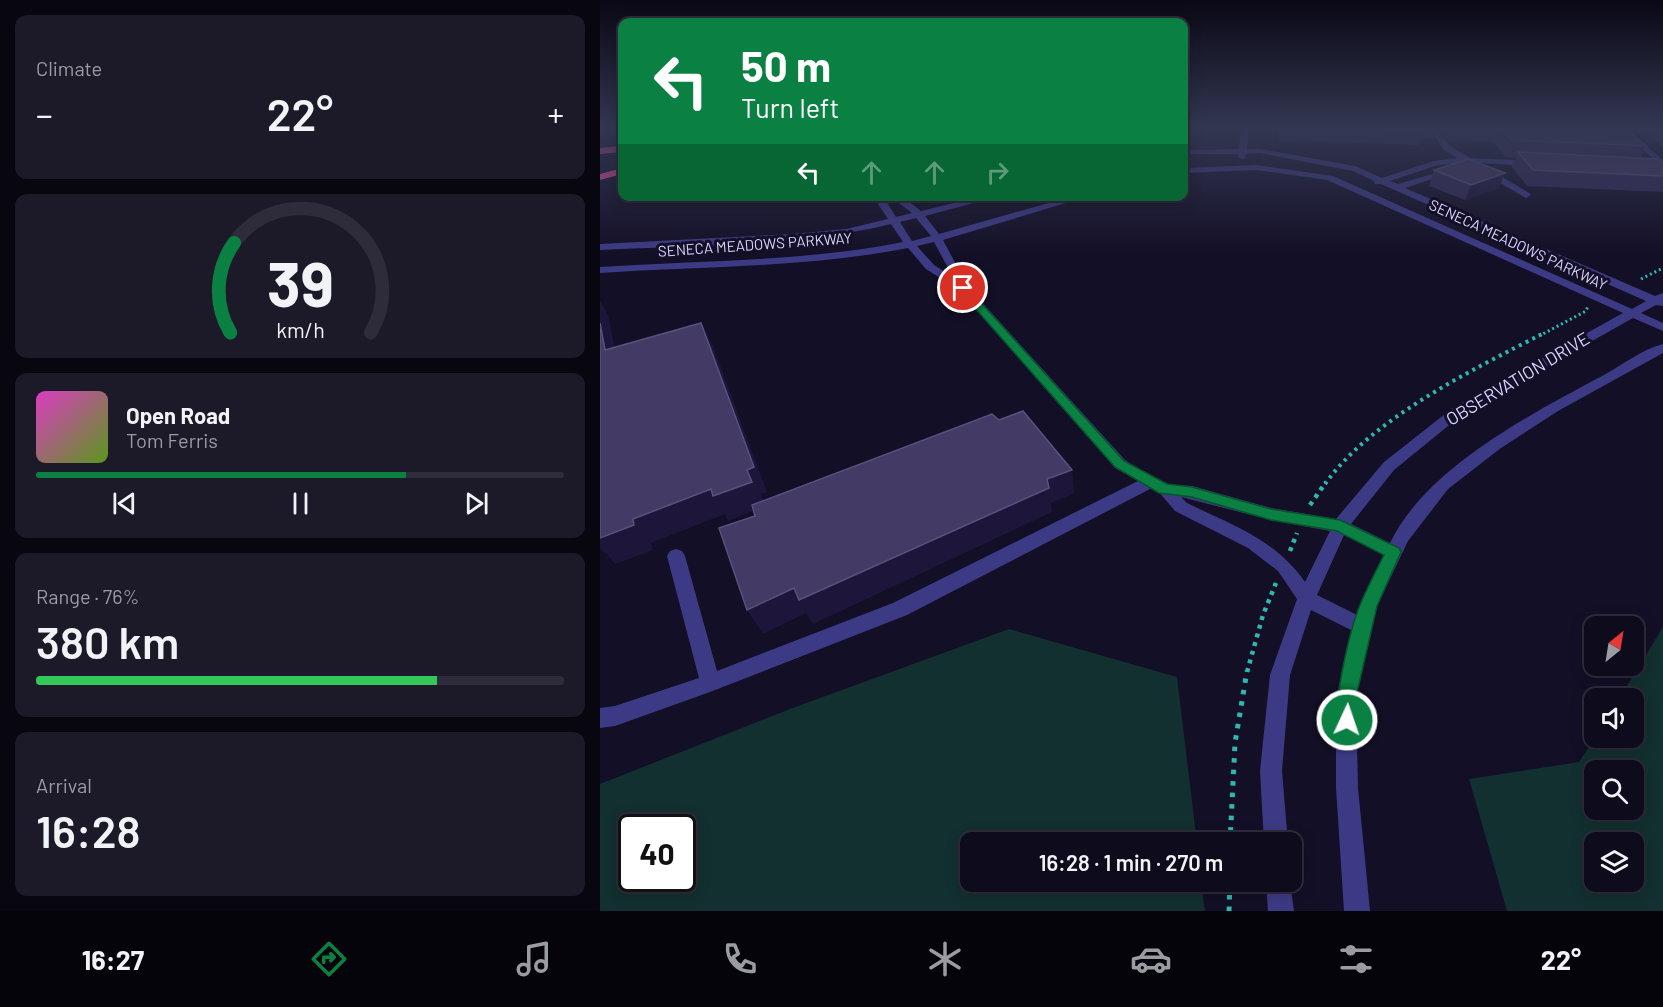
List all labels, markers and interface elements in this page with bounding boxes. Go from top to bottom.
text: 50 m [741,40,831,90]
icon: left [642,42,720,120]
text: Climate [36,56,102,80]
text: 22° [267,86,333,140]
text: Turn left [741,91,839,123]
text: − [36,94,53,134]
text: + [547,94,564,134]
icon: left [792,156,825,189]
icon: ahead [855,156,888,189]
icon: ahead [918,156,951,189]
icon: right [981,156,1014,189]
street label: SENECA MEADOWS PARKWAY [1426,195,1610,293]
street label: SENECA MEADOWS PARKWAY [657,228,853,260]
text: 39 [267,245,333,319]
pin [937,262,988,313]
icon: arrive [946,271,979,304]
text: km/h [276,318,324,343]
street label: OBSERVATION DRIVE [1442,327,1593,430]
text: Open Road [126,402,230,428]
text: Tom Ferris [126,428,218,452]
icon: previous [108,487,141,520]
icon: pause [284,487,317,520]
icon: next [460,487,493,520]
text: Range · 76% [36,584,140,608]
text: 380 km [36,614,179,668]
north arrow [1584,616,1644,676]
map controls [1584,616,1644,892]
position arrow [1315,688,1379,752]
button: sound [1584,688,1644,748]
button: search [1584,760,1644,820]
text: Arrival [36,773,92,797]
text: 16:28 [36,803,140,857]
speed limit sign: 40 [618,814,696,892]
button: layers [1584,832,1644,892]
text: 16:28 · 1 min · 270 m [1039,849,1223,875]
icon: directions [308,938,350,980]
icon: music [513,938,555,980]
icon: phone [719,938,761,980]
icon: climate [924,938,966,980]
icon: car [1130,938,1172,980]
icon: filters [1335,938,1377,980]
text: 16:27 [82,943,144,975]
text: 22° [1541,943,1581,975]

